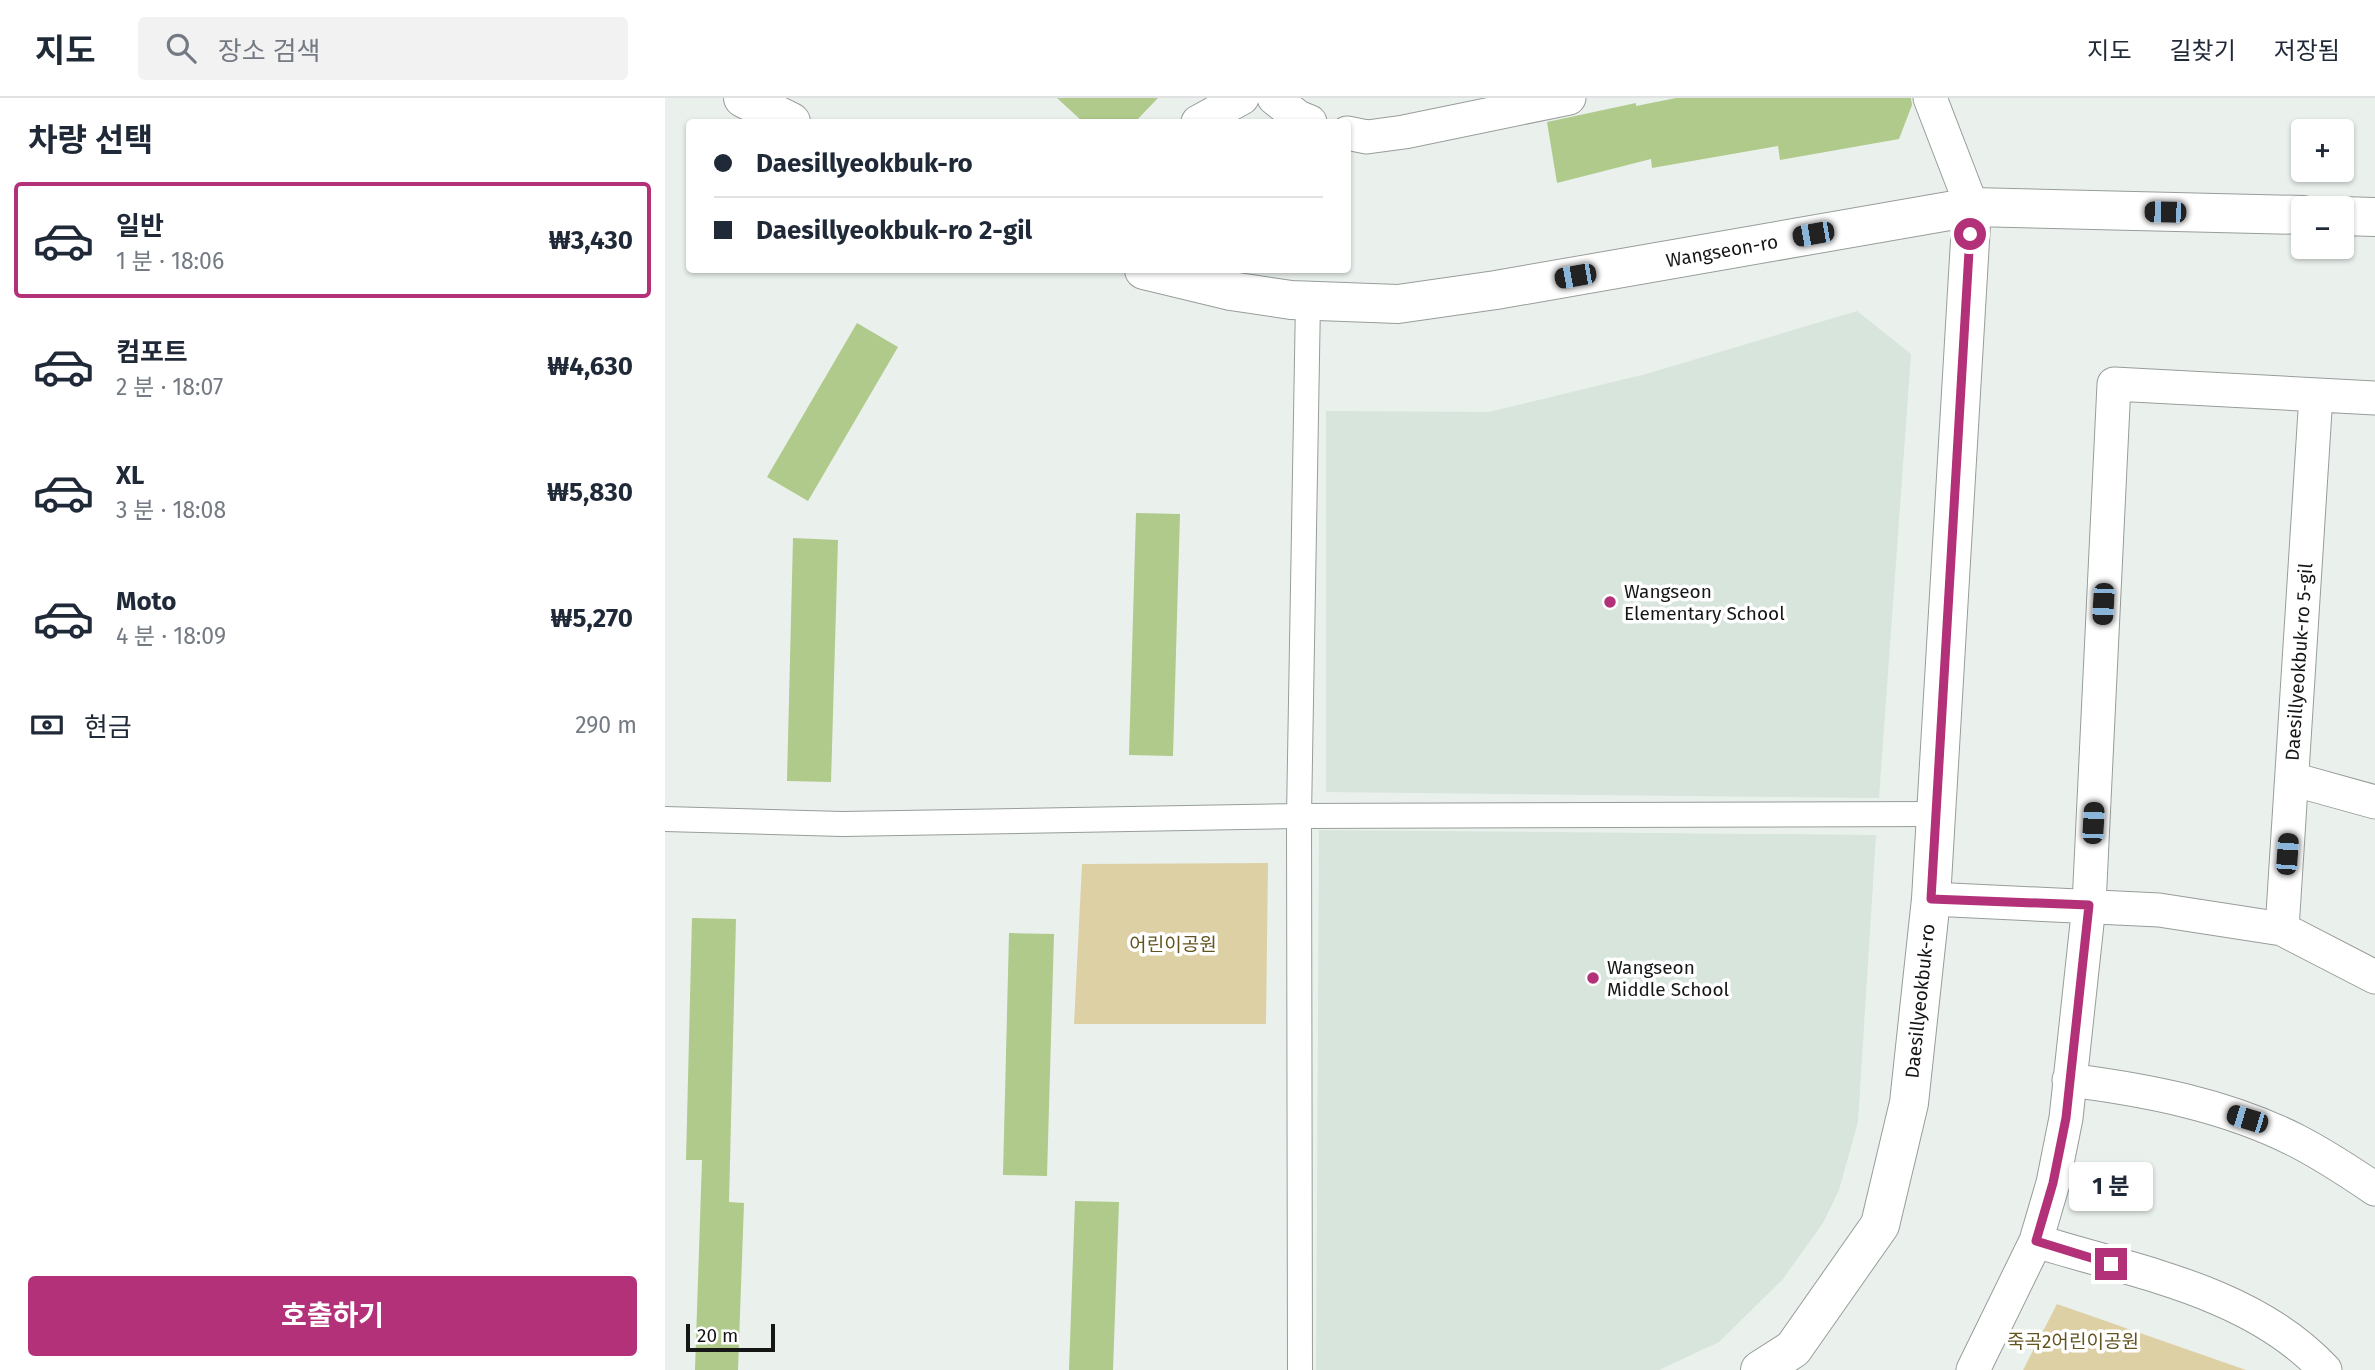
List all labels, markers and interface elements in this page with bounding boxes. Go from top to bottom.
search box [138,17,628,80]
icon: search [162,29,200,67]
text: 지도 [35,31,96,71]
text: 장소 검색 [218,36,320,67]
text: 지도 [2087,37,2132,65]
text: 길찾기 [2170,37,2236,65]
text: 저장됨 [2274,37,2340,65]
map controls [2291,119,2354,259]
button: + [2291,119,2354,182]
text: 차량 선택 [28,121,153,159]
text: Daesillyeokbuk-ro [756,148,973,179]
button: − [2291,196,2354,259]
car [2144,201,2187,223]
icon: car [32,209,95,272]
text: 일반 [116,211,164,242]
text: Daesillyeokbuk-ro 2-gil [756,215,1032,246]
route start [1954,218,1986,250]
car [1791,220,1836,248]
text: ₩3,430 [549,225,633,256]
street label: Wangseon-ro [1664,230,1780,272]
text: 1 분 · 18:06 [116,247,224,275]
car [1553,262,1598,290]
icon: car [32,335,95,398]
text: 컴포트 [116,337,188,368]
text: ₩4,630 [547,351,633,382]
text: 2 분 · 18:07 [116,373,223,401]
text: XL [116,460,144,491]
icon: car [32,461,95,524]
text: ₩5,830 [547,477,633,508]
text: 3 분 · 18:08 [116,496,226,524]
street label: Daesillyeokbuk-ro 5-gil [2281,562,2317,762]
place label: Wangseon Elementary School [1624,580,1785,625]
car [2092,582,2115,626]
text: Moto [116,586,176,617]
icon: car [32,587,95,650]
marker: Wangseon Elementary School [1602,594,1618,610]
text: ₩5,270 [551,603,633,634]
text: 4 분 · 18:09 [116,622,226,650]
icon: cash [28,706,66,744]
text: 290 m [575,711,637,739]
text: 현금 [84,712,132,743]
car [2082,801,2105,845]
car [2276,832,2299,876]
street label: Daesillyeokbuk-ro [1900,923,1940,1079]
park label: 어린이공원 [1129,933,1217,956]
place label: Wangseon Middle School [1607,956,1729,1001]
marker: Wangseon Middle School [1585,970,1601,986]
car [2224,1103,2271,1135]
callout: 1 분 [2069,1162,2153,1212]
text: 1 분 [2092,1172,2130,1200]
route end [2095,1248,2127,1280]
button: 호출하기 [28,1276,637,1356]
scale bar [686,1321,775,1353]
text: 20 m [697,1324,738,1347]
park label: 죽곡2어린이공원 [2007,1330,2139,1353]

